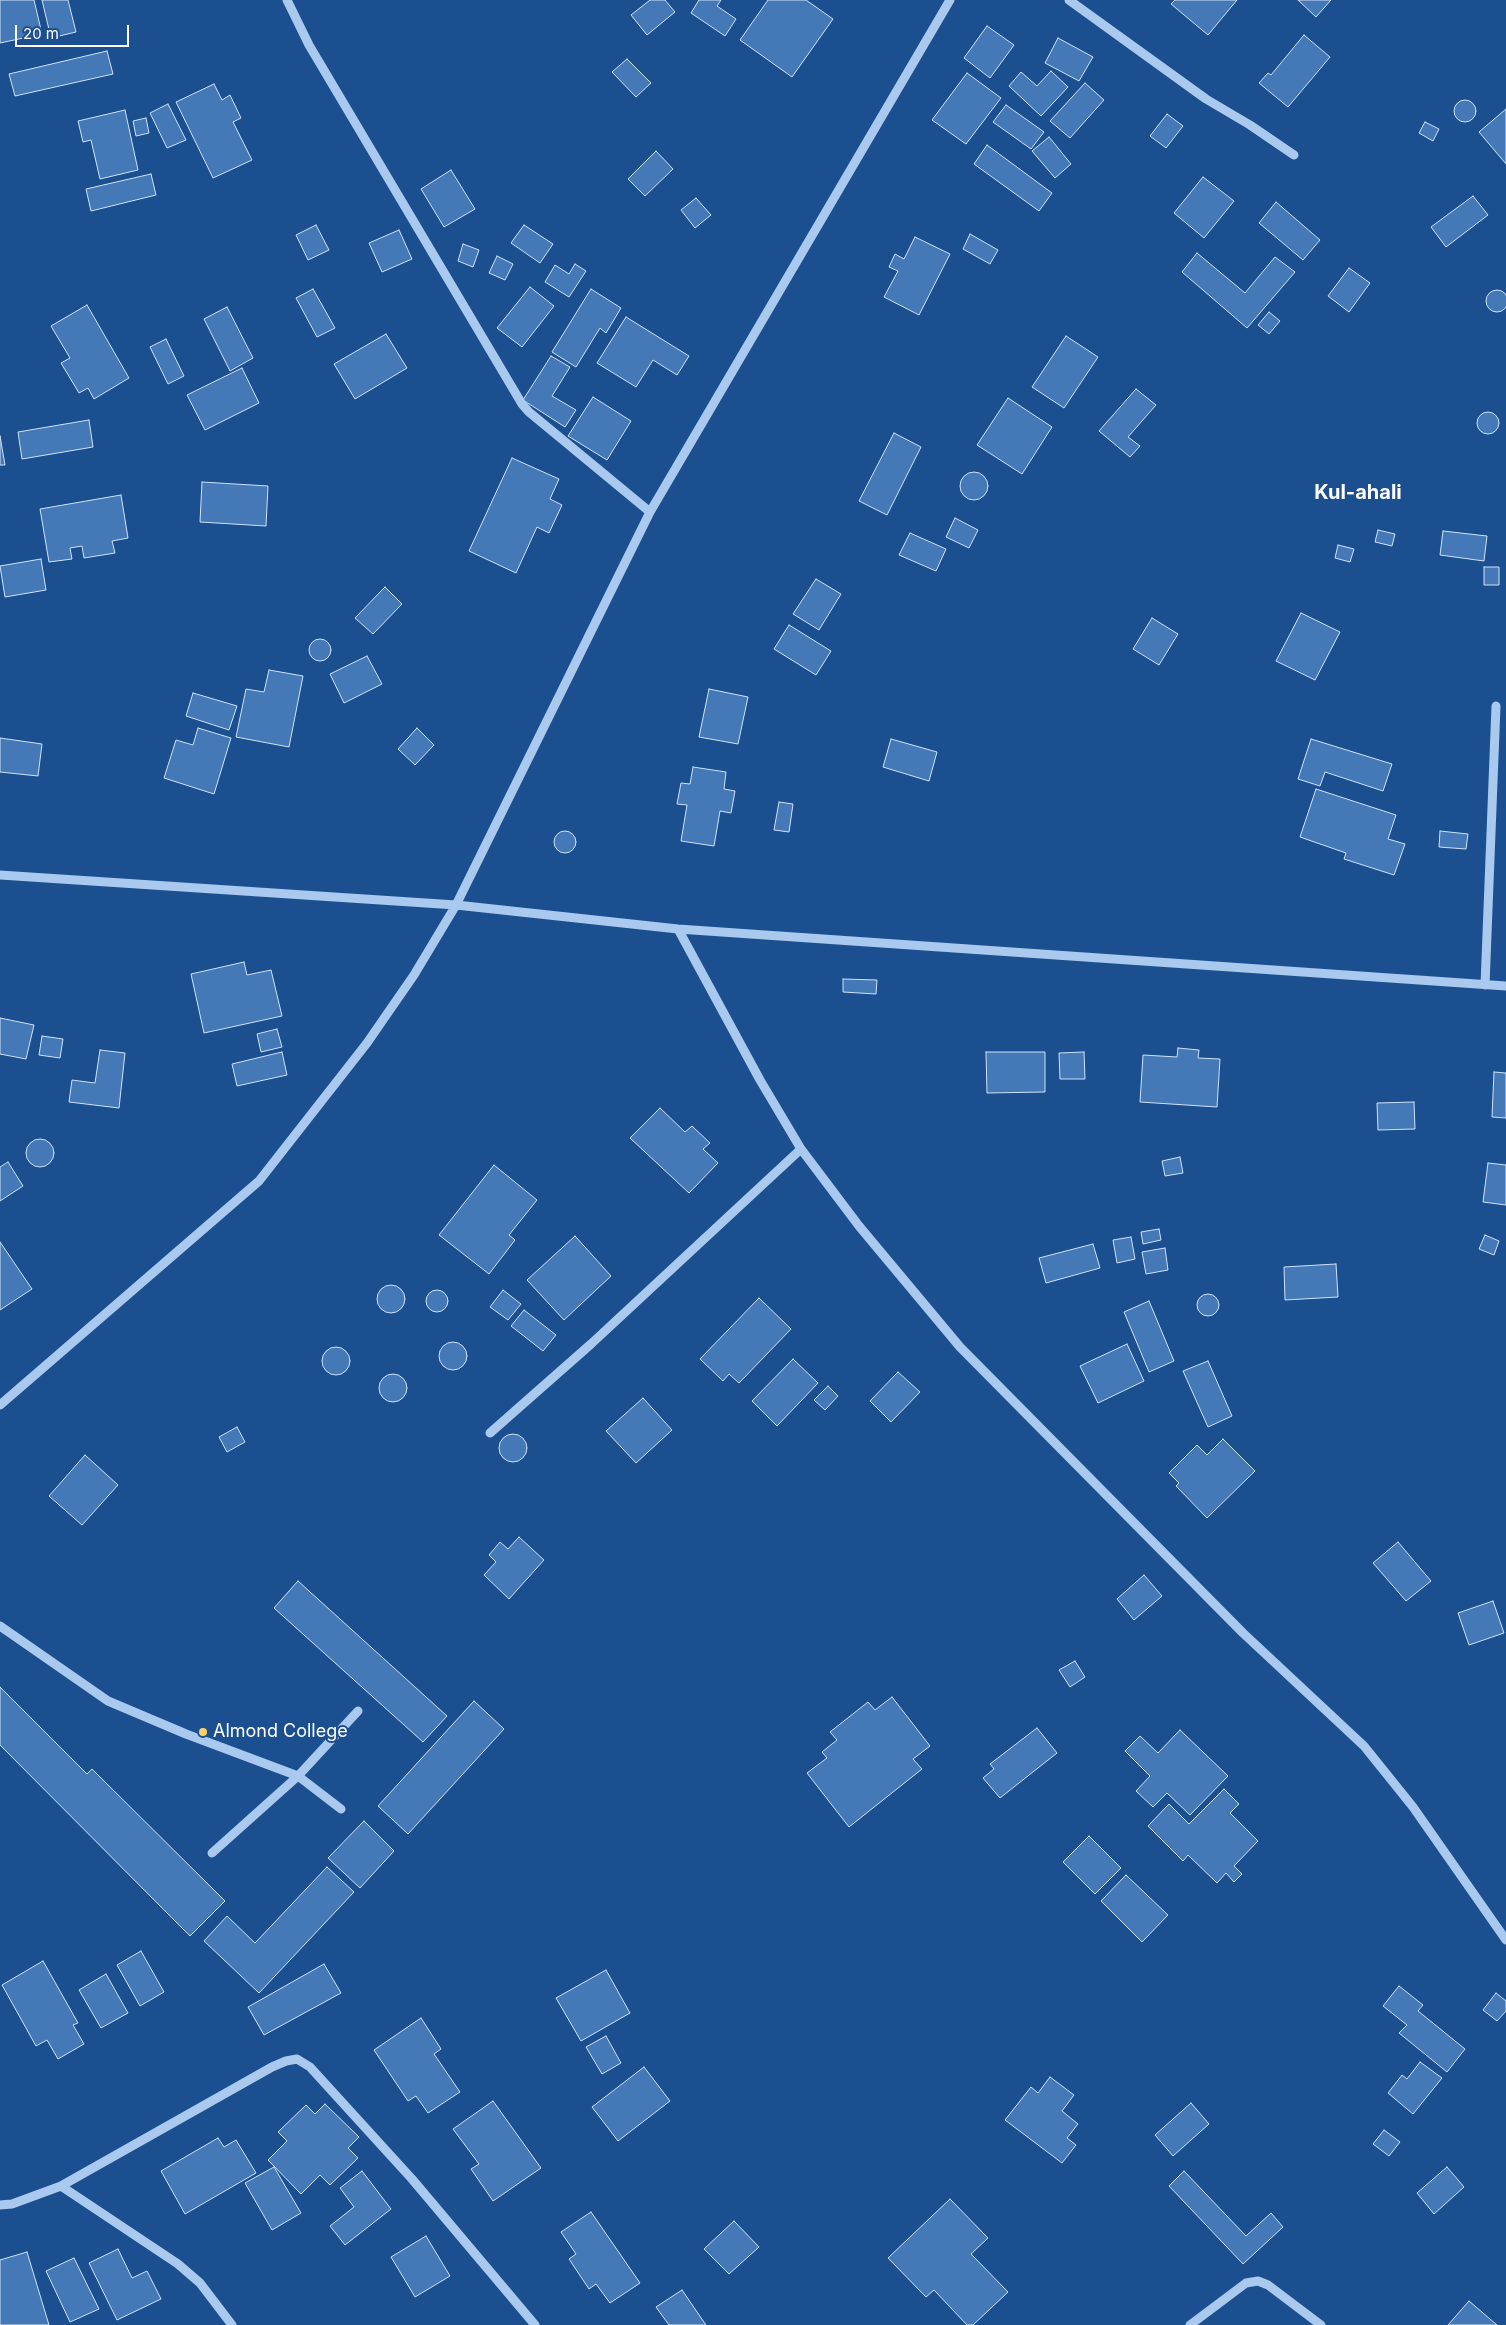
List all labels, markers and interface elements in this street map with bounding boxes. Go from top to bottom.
scale bar [18,15,131,47]
text: 20 m [23,24,59,43]
district label: Kul-ahali [1314,481,1402,505]
place label: Almond College [213,1721,348,1743]
marker: Almond College [197,1726,209,1738]

